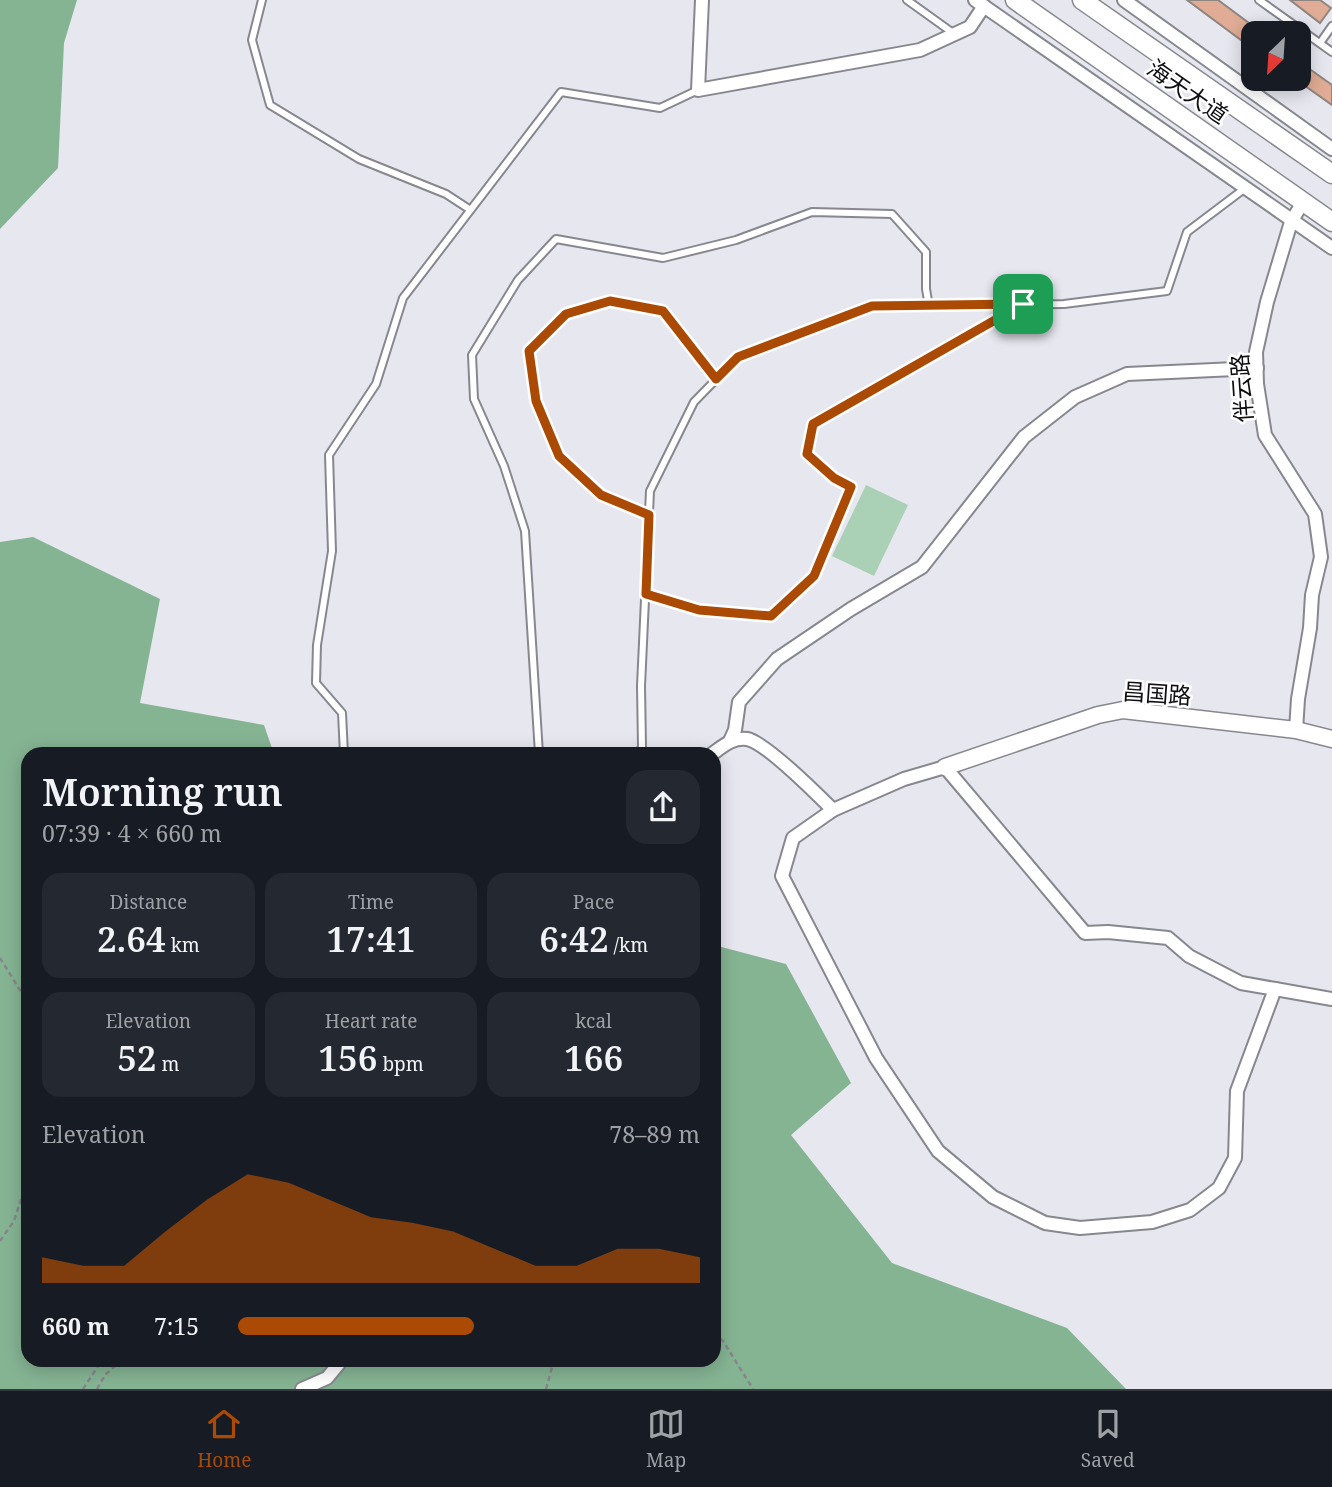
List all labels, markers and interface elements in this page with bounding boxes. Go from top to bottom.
north arrow [1241,21,1311,91]
map controls [1241,21,1311,91]
street label: 海天大道 [1141,52,1235,130]
pin [993,274,1053,334]
icon: arrive [1004,285,1042,323]
street label: 伴云路 [1223,352,1259,424]
street label: 昌国路 [1121,675,1193,711]
text: Morning run [42,765,283,817]
button: share [626,770,700,844]
text: 07:39 · 4 × 660 m [42,817,222,849]
text: Distance [110,889,187,915]
text: Time [348,889,394,915]
text: Pace [573,889,615,915]
text: 2.64 [97,915,166,962]
text: 17:41 [326,915,416,962]
text: 6:42 [539,915,609,962]
text: km [166,932,200,958]
text: /km [609,932,648,958]
text: Elevation [106,1008,191,1034]
text: Heart rate [325,1008,417,1034]
text: kcal [575,1008,612,1034]
text: 52 [117,1034,157,1081]
text: 156 [318,1034,377,1081]
text: 166 [564,1034,623,1081]
text: m [157,1051,179,1077]
text: bpm [377,1051,424,1077]
text: Elevation [42,1118,146,1150]
text: 78–89 m [609,1118,700,1150]
text: 660 m [42,1310,110,1342]
text: 7:15 [154,1310,199,1342]
tab: Home [197,1405,251,1473]
tab: Map [646,1405,686,1473]
tab: Saved [1081,1405,1135,1473]

